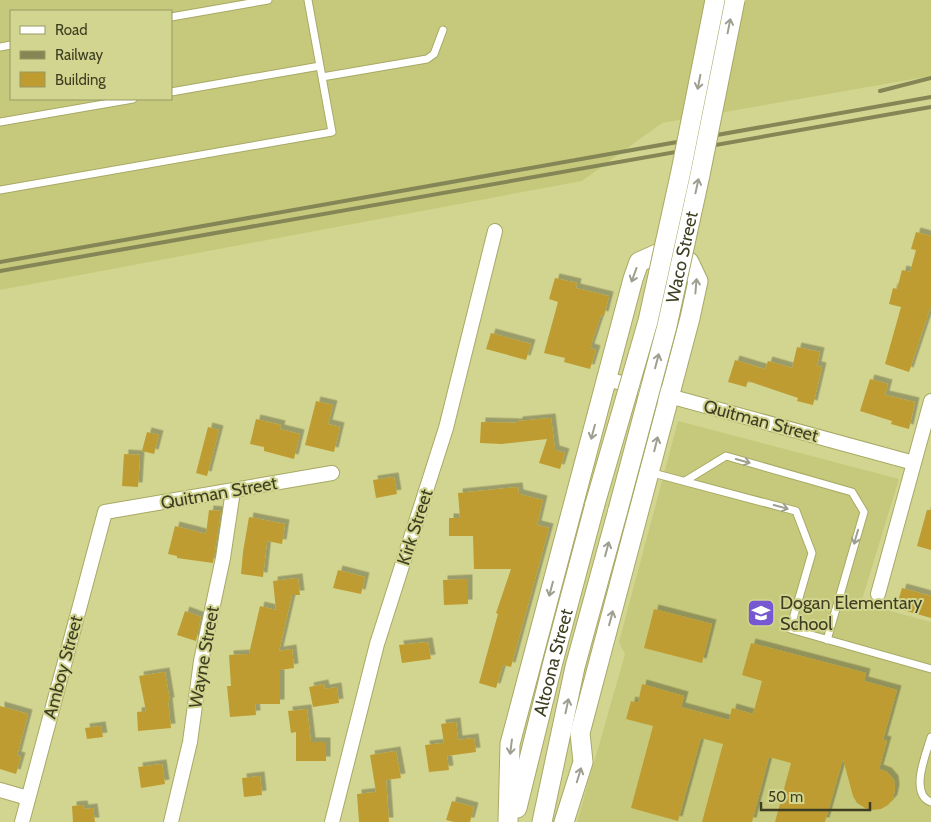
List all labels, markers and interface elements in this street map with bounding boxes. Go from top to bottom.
legend [10,10,172,100]
one-way arrow [725,19,735,35]
text: Road [55,21,88,39]
text: Railway [55,46,104,64]
text: Building [55,71,106,89]
one-way arrow [694,74,703,90]
one-way arrow [693,178,702,194]
street label: Waco Street [661,209,703,305]
one-way arrow [629,267,639,283]
one-way arrow [691,279,700,295]
one-way arrow [653,354,662,370]
street label: Quitman Street [701,395,821,447]
one-way arrow [588,424,597,440]
one-way arrow [652,436,661,452]
one-way arrow [735,457,751,466]
street label: Quitman Street [159,472,279,514]
street label: Kirk Street [392,486,438,568]
one-way arrow [772,503,788,512]
one-way arrow [851,529,861,545]
one-way arrow [603,541,613,557]
one-way arrow [546,581,556,597]
place label: Dogan Elementary School [780,592,922,635]
school or university icon: Dogan Elementary School [746,598,776,628]
street label: Wayne Street [184,604,224,710]
street label: Altoona Street [529,606,578,718]
one-way arrow [607,610,616,626]
street label: Amboy Street [39,613,87,721]
one-way arrow [563,698,572,714]
one-way arrow [506,738,516,754]
one-way arrow [574,768,584,784]
scale bar [761,780,870,812]
text: 50 m [768,788,803,806]

